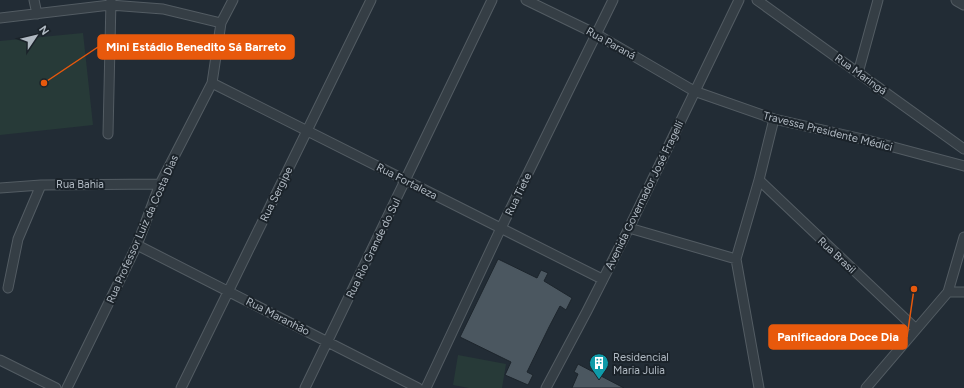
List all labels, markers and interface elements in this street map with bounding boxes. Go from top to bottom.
north arrow [16,16,56,56]
text: N [36,23,52,38]
street label: Rua Paraná [584,25,638,62]
callout: Mini Estádio Benedito Sá Barreto [98,35,294,59]
text: Mini Estádio Benedito Sá Barreto [106,40,286,54]
street label: Rua Maringá [832,51,889,98]
street label: Travessa Presidente Médici [762,109,894,154]
street label: Avenida Governador José Fragelli [603,119,686,272]
street label: Rua Professor Luiz da Costa Dias [104,153,181,305]
street label: Rua Fortaleza [374,161,439,202]
street label: Rua Sergipe [258,165,295,224]
street label: Rua Tiete [502,171,534,218]
street label: Rua Bahia [56,178,104,191]
street label: Rua Rio Grande do Sul [344,196,403,300]
street label: Rua Brasil [815,234,858,276]
street label: Rua Maranhão [244,295,312,338]
callout: Panificadora Doce Dia [769,325,907,349]
text: Panificadora Doce Dia [777,330,899,344]
place label: Residencial Maria Julia [613,351,669,377]
building icon: Residencial Maria Julia [588,352,610,380]

